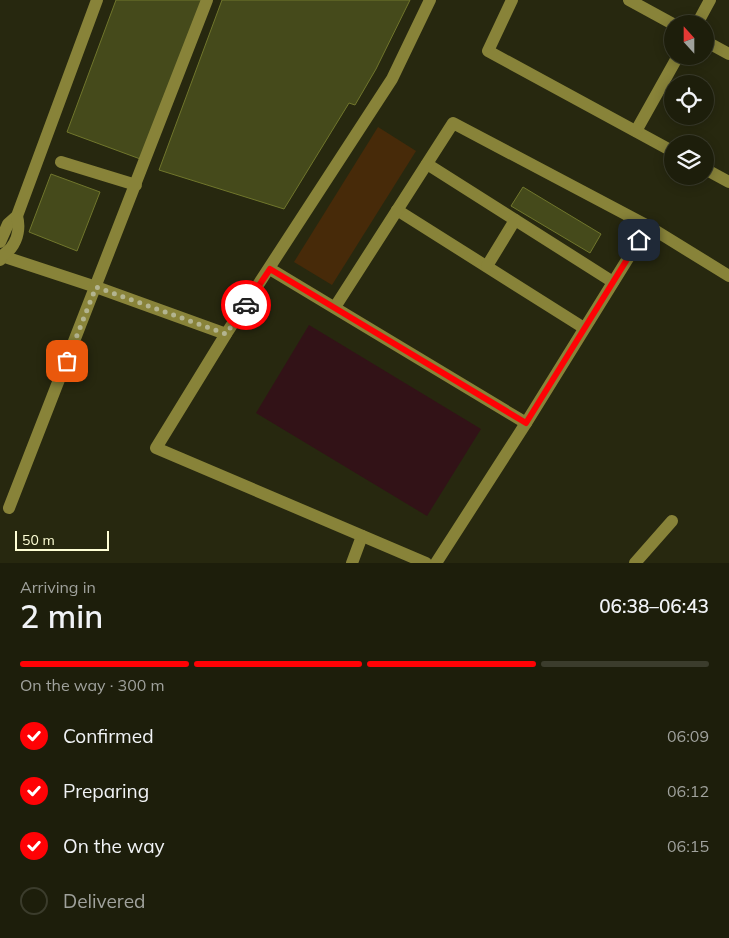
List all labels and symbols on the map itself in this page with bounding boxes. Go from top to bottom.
north arrow [664,15,714,65]
pin [618,219,660,261]
courier [221,280,271,330]
pin [46,340,88,382]
scale bar [15,528,109,551]

